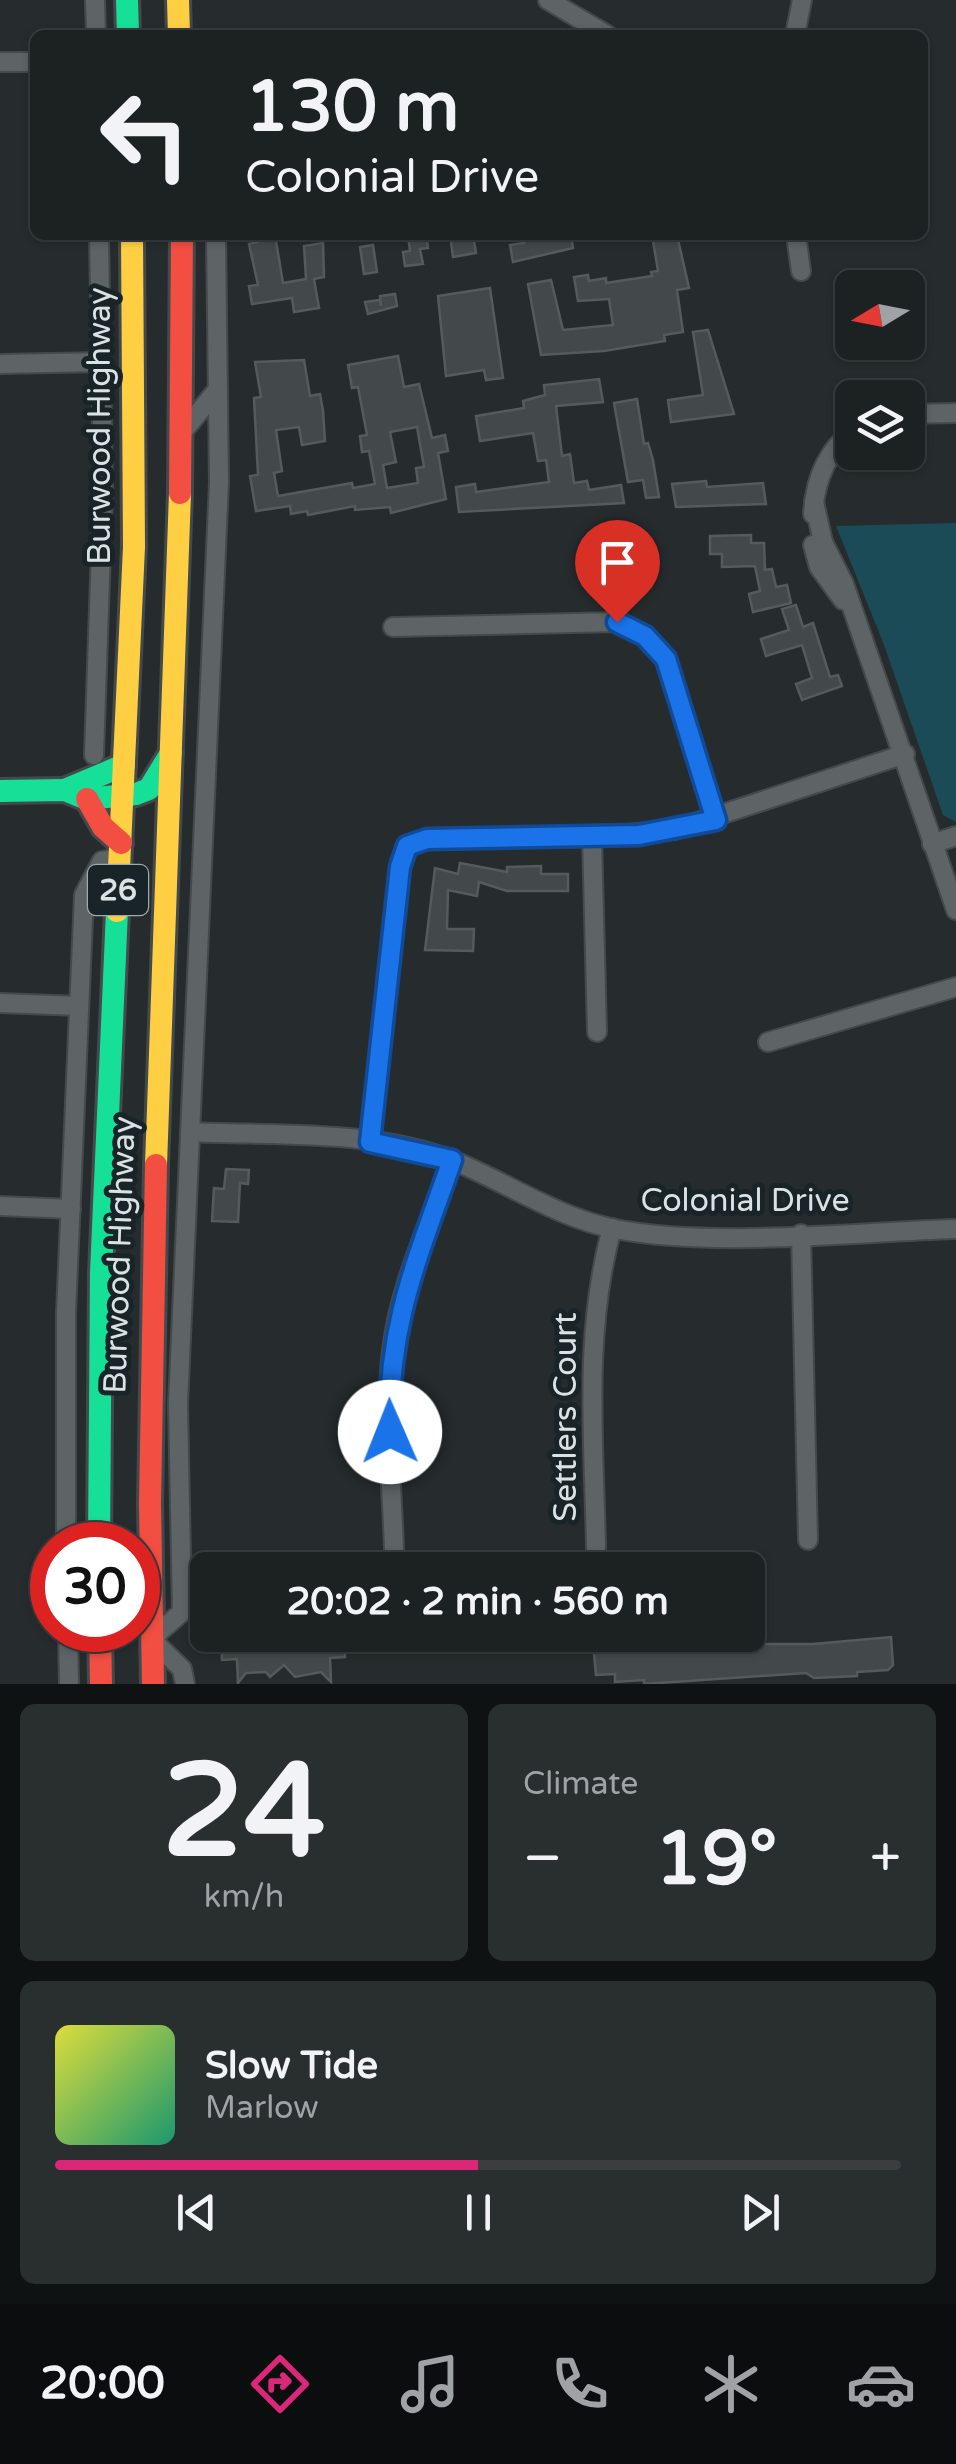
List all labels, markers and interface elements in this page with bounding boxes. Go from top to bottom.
text: 130 m [245,66,459,150]
icon: left [80,70,210,200]
text: Colonial Drive [245,151,539,205]
north arrow [835,270,925,360]
map controls [835,270,925,470]
street label: Burwood Highway [81,287,119,565]
button: layers [835,380,925,470]
pin [575,520,660,623]
icon: arrive [590,535,645,590]
road number: 26 [88,865,148,915]
street label: Burwood Highway [96,1116,144,1394]
street label: Colonial Drive [640,1182,850,1220]
street label: Settlers Court [547,1312,585,1522]
position arrow [338,1380,442,1484]
speed limit sign: 30 [30,1522,160,1652]
text: 20:02 · 2 min · 560 m [286,1579,669,1625]
text: 24 [162,1735,326,1891]
text: Climate [523,1765,638,1803]
text: 19° [655,1814,777,1904]
text: − [523,1826,562,1892]
text: + [870,1826,901,1892]
text: km/h [204,1878,284,1916]
text: Slow Tide [205,2043,378,2089]
text: Marlow [205,2089,319,2127]
icon: previous [169,2185,224,2240]
icon: pause [451,2185,506,2240]
icon: next [733,2185,788,2240]
icon: directions [245,2349,315,2419]
icon: music [395,2349,465,2419]
icon: phone [545,2349,615,2419]
icon: climate [696,2349,766,2419]
icon: car [846,2349,916,2419]
text: 20:00 [40,2357,165,2411]

